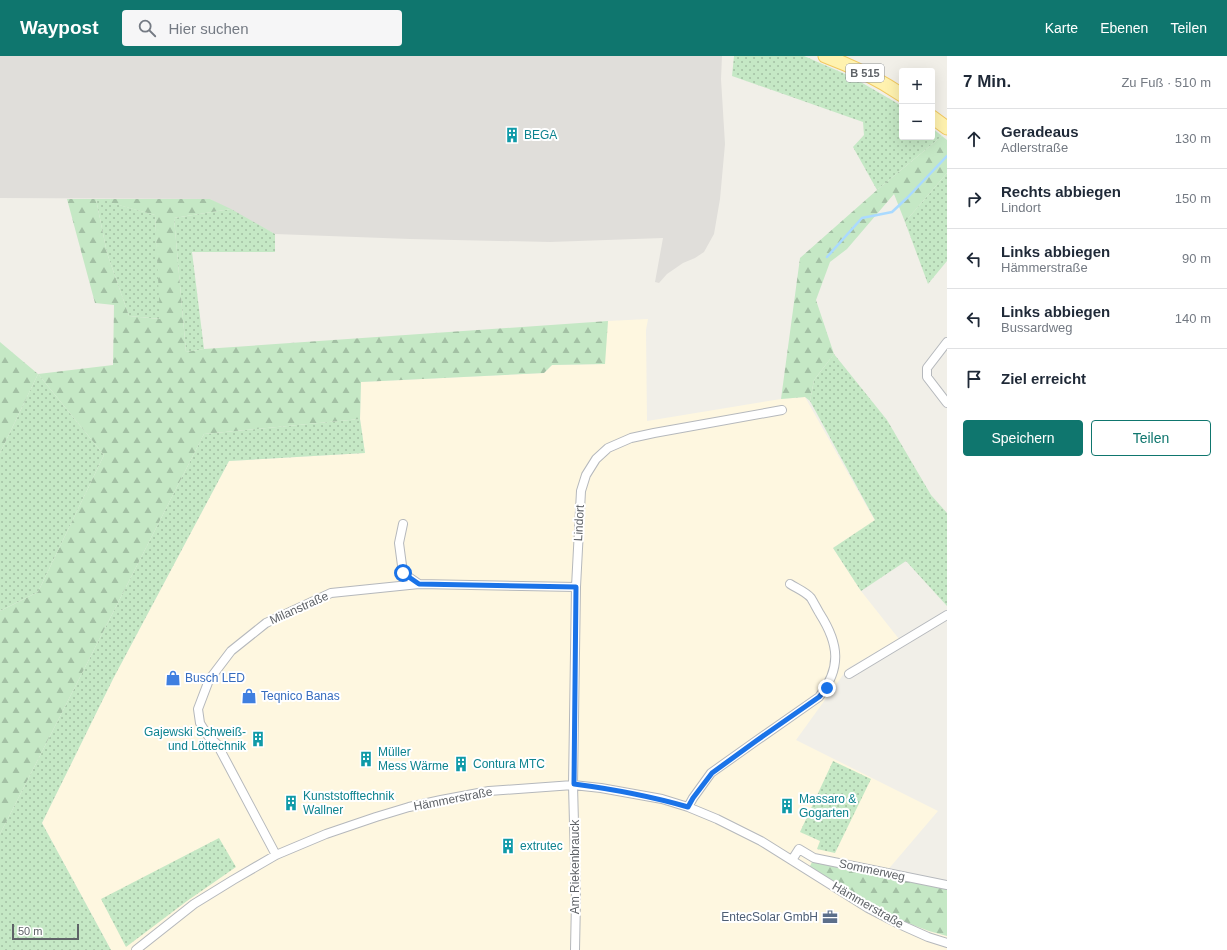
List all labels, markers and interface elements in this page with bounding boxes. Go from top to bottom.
search box [122,10,402,46]
text: Waypost [20,17,98,38]
icon: search [136,17,158,39]
text: Hier suchen [168,20,249,37]
text: Karte [1045,20,1078,36]
text: Ebenen [1100,20,1148,36]
text: Teilen [1170,20,1207,36]
road number: B 515 [846,64,884,82]
map controls [899,68,935,140]
button: + [899,68,935,104]
text: 7 Min. [963,72,1011,91]
text: Zu Fuß · 510 m [1121,75,1211,90]
button: − [899,104,935,140]
text: Geradeaus [1001,123,1079,140]
building icon: BEGA [503,126,521,144]
place label: BEGA [524,128,557,142]
icon: ahead [963,128,985,150]
text: 130 m [1175,131,1211,146]
text: Adlerstraße [1001,140,1068,155]
text: Rechts abbiegen [1001,183,1121,200]
icon: right [963,188,985,210]
text: 150 m [1175,191,1211,206]
text: Lindort [1001,200,1041,215]
text: Links abbiegen [1001,243,1110,260]
icon: left [963,248,985,270]
text: 90 m [1182,251,1211,266]
text: Hämmerstraße [1001,260,1088,275]
text: Links abbiegen [1001,303,1110,320]
icon: left [963,308,985,330]
text: 140 m [1175,311,1211,326]
text: Bussardweg [1001,320,1073,335]
icon: arrive [963,368,985,390]
text: Ziel erreicht [1001,370,1086,387]
button: Speichern [963,420,1083,456]
button: Teilen [1091,420,1211,456]
street label: Lindort [571,504,587,542]
route start [394,564,412,582]
street label: Milanstraße [268,589,331,627]
shop icon: Busch LED [164,669,182,687]
place label: Busch LED [185,671,245,685]
route end [818,679,836,697]
shop icon: Teqnico Banas [240,687,258,705]
place label: Teqnico Banas [261,689,340,703]
place label: Gajewski Schweiß- und Löttechnik [144,725,247,753]
building icon: Gajewski Schweiß- und Löttechnik [249,730,267,748]
place label: Müller Mess Wärme [378,745,449,773]
building icon: Müller Mess Wärme [357,750,375,768]
building icon: Contura MTC [452,755,470,773]
place label: Contura MTC [473,757,545,771]
street label: Hämmerstraße [412,784,494,814]
place label: Kunststofftechnik Wallner [303,789,395,817]
place label: Massaro & Gogarten [799,792,856,820]
building icon: Kunststofftechnik Wallner [282,794,300,812]
building icon: Massaro & Gogarten [778,797,796,815]
street label: Am Riekenbrauck [568,819,582,914]
building icon: extrutec [499,837,517,855]
place label: extrutec [520,839,563,853]
street label: Sommerweg [838,856,906,884]
street label: Hämmerstraße [830,879,906,931]
office icon: EntecSolar GmbH [821,908,839,926]
place label: EntecSolar GmbH [721,910,818,924]
scale bar [12,922,79,941]
text: 50 m [18,925,42,937]

